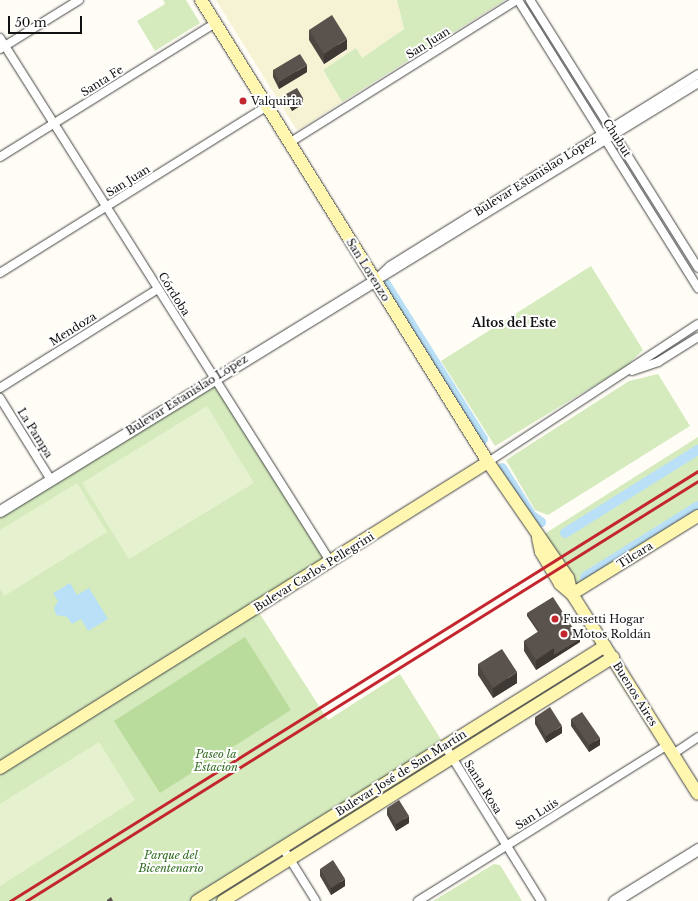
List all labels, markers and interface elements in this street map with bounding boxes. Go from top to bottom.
scale bar [10,8,84,34]
text: 50 m [15,15,47,30]
street label: San Juan [404,24,452,62]
street label: Santa Fe [78,63,126,99]
place label: Valquiria [251,94,302,108]
marker: Valquiria [238,96,248,106]
street label: Chubut [600,116,634,160]
street label: Bulevar Estanislao López [472,133,598,219]
street label: San Juan [104,162,152,200]
street label: San Lorenzo [343,236,393,304]
street label: Córdoba [155,270,193,318]
street label: Mendoza [47,310,99,348]
district label: Altos del Este [472,316,556,330]
street label: Bulevar Estanislao López [124,352,250,438]
street label: La Pampa [15,406,55,460]
street label: Bulevar Carlos Pellegrini [251,529,377,615]
street label: Tilcara [615,539,655,571]
place label: Fussetti Hogar [563,612,644,626]
marker: Fussetti Hogar [550,614,560,624]
place label: Motos Roldán [572,627,651,641]
marker: Motos Roldán [559,629,569,639]
street label: Buenos Aires [610,659,660,729]
street label: Bulevar José de San Martín [333,727,469,819]
park label: Paseo la Estacion [194,748,238,774]
street label: Santa Rosa [461,758,505,816]
street label: San Luis [513,796,561,832]
park label: Parque del Bicentenario [138,849,204,875]

